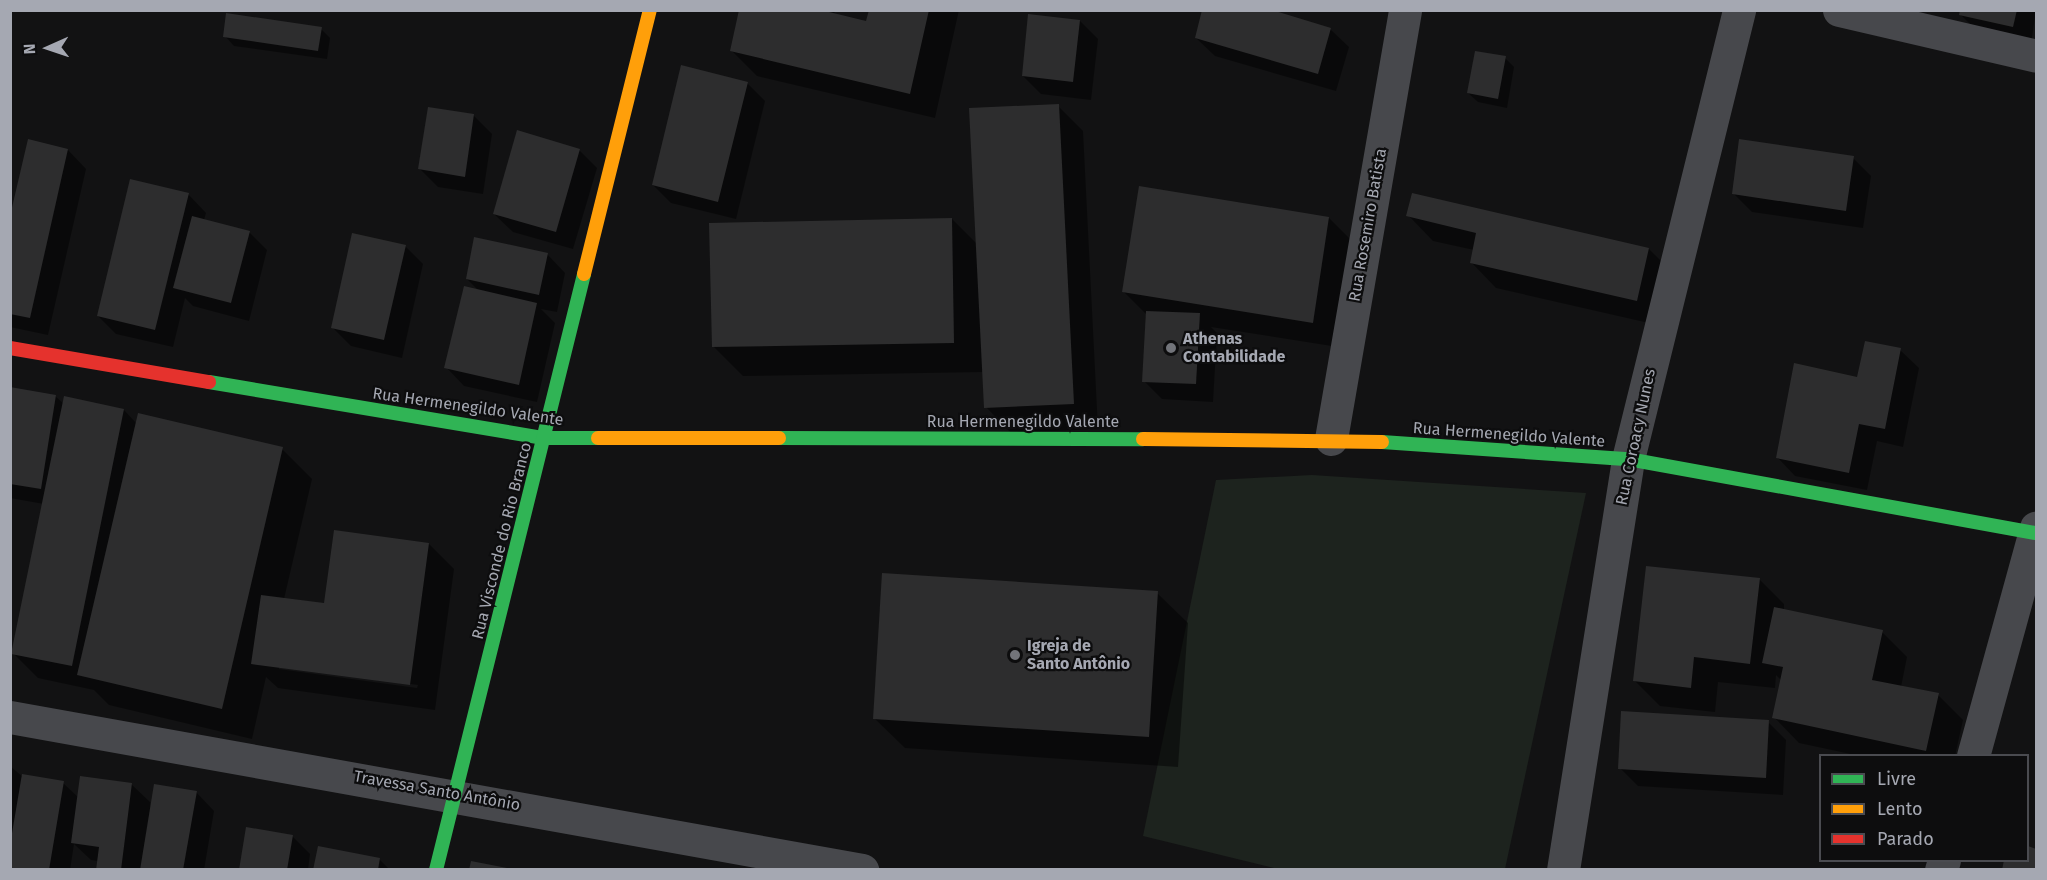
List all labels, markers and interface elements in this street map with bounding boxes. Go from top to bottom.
north arrow [18,18,78,78]
text: N [20,43,39,55]
street label: Rua Rosemiro Batista [1345,147,1391,303]
place label: Athenas Contabilidade [1183,329,1285,367]
marker: Athenas Contabilidade [1164,341,1178,355]
street label: Rua Coroacy Nunes [1612,367,1660,507]
street label: Rua Hermenegildo Valente [371,384,565,430]
street label: Rua Hermenegildo Valente [927,412,1119,432]
street label: Rua Hermenegildo Valente [1412,419,1606,451]
street label: Rua Visconde do Rio Branco [468,440,536,642]
place label: Igreja de Santo Antônio [1027,636,1130,674]
marker: Igreja de Santo Antônio [1008,648,1022,662]
legend [1819,754,2029,862]
street label: Travessa Santo Antônio [352,767,522,815]
text: Livre [1877,768,1916,790]
text: Lento [1877,798,1923,820]
text: Parado [1877,828,1934,850]

